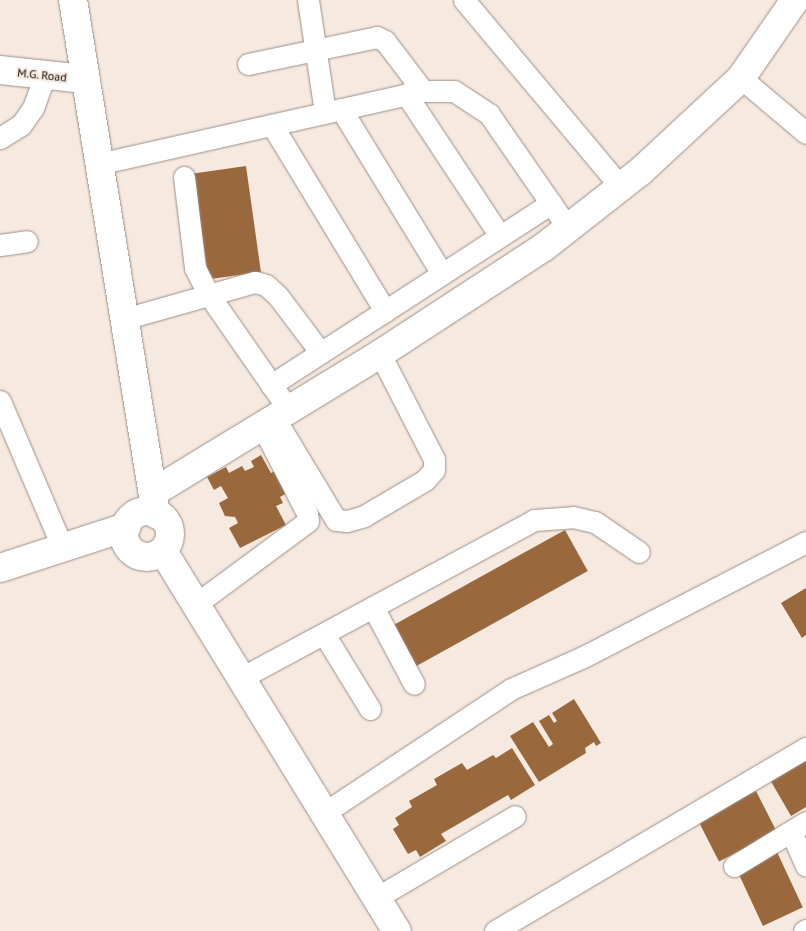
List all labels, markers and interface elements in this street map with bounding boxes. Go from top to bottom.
street label: M.G. Road [16,65,68,85]

